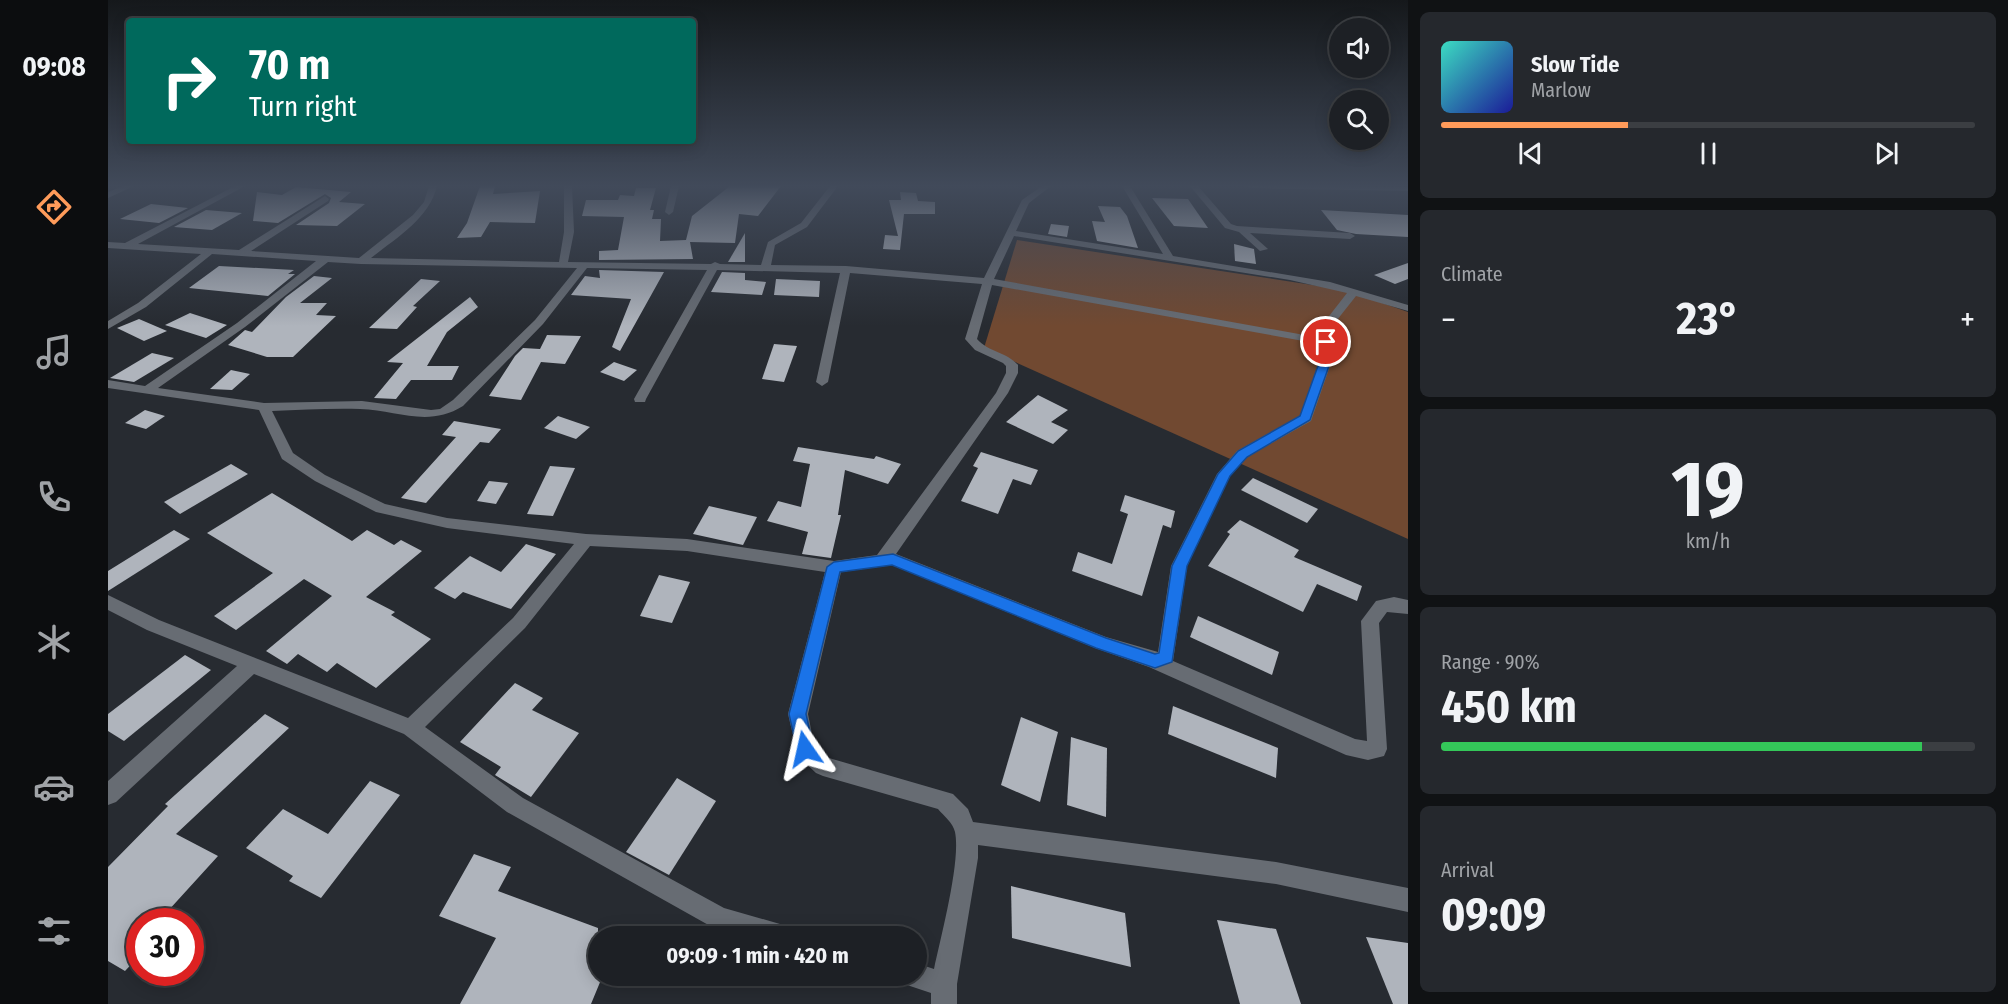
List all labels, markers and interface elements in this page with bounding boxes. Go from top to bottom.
map controls [1329,18,1389,150]
button: sound [1329,18,1389,78]
text: 70 m [249,40,330,90]
icon: right [150,42,228,120]
text: 09:08 [22,51,86,83]
text: Slow Tide [1531,51,1619,78]
text: Marlow [1531,78,1591,102]
button: search [1329,90,1389,150]
text: Turn right [249,91,357,123]
icon: previous [1514,137,1547,170]
icon: pause [1692,137,1725,170]
icon: next [1870,137,1903,170]
icon: directions [33,186,75,228]
text: Climate [1441,262,1503,286]
text: 23° [1676,292,1740,346]
text: − [1441,300,1456,340]
text: + [1960,300,1975,340]
pin [1300,316,1351,367]
icon: arrive [1309,325,1342,358]
icon: music [33,331,75,373]
text: 19 [1671,443,1745,537]
icon: phone [33,476,75,518]
text: km/h [1686,529,1730,553]
icon: climate [33,621,75,663]
text: Range · 90% [1441,650,1540,674]
text: 450 km [1441,680,1577,734]
position arrow [773,717,837,781]
icon: car [33,766,75,808]
text: Arrival [1441,858,1494,882]
text: 09:09 [1441,888,1546,942]
speed limit sign: 30 [126,908,204,986]
icon: filters [33,910,75,952]
text: 09:09 · 1 min · 420 m [666,942,849,969]

